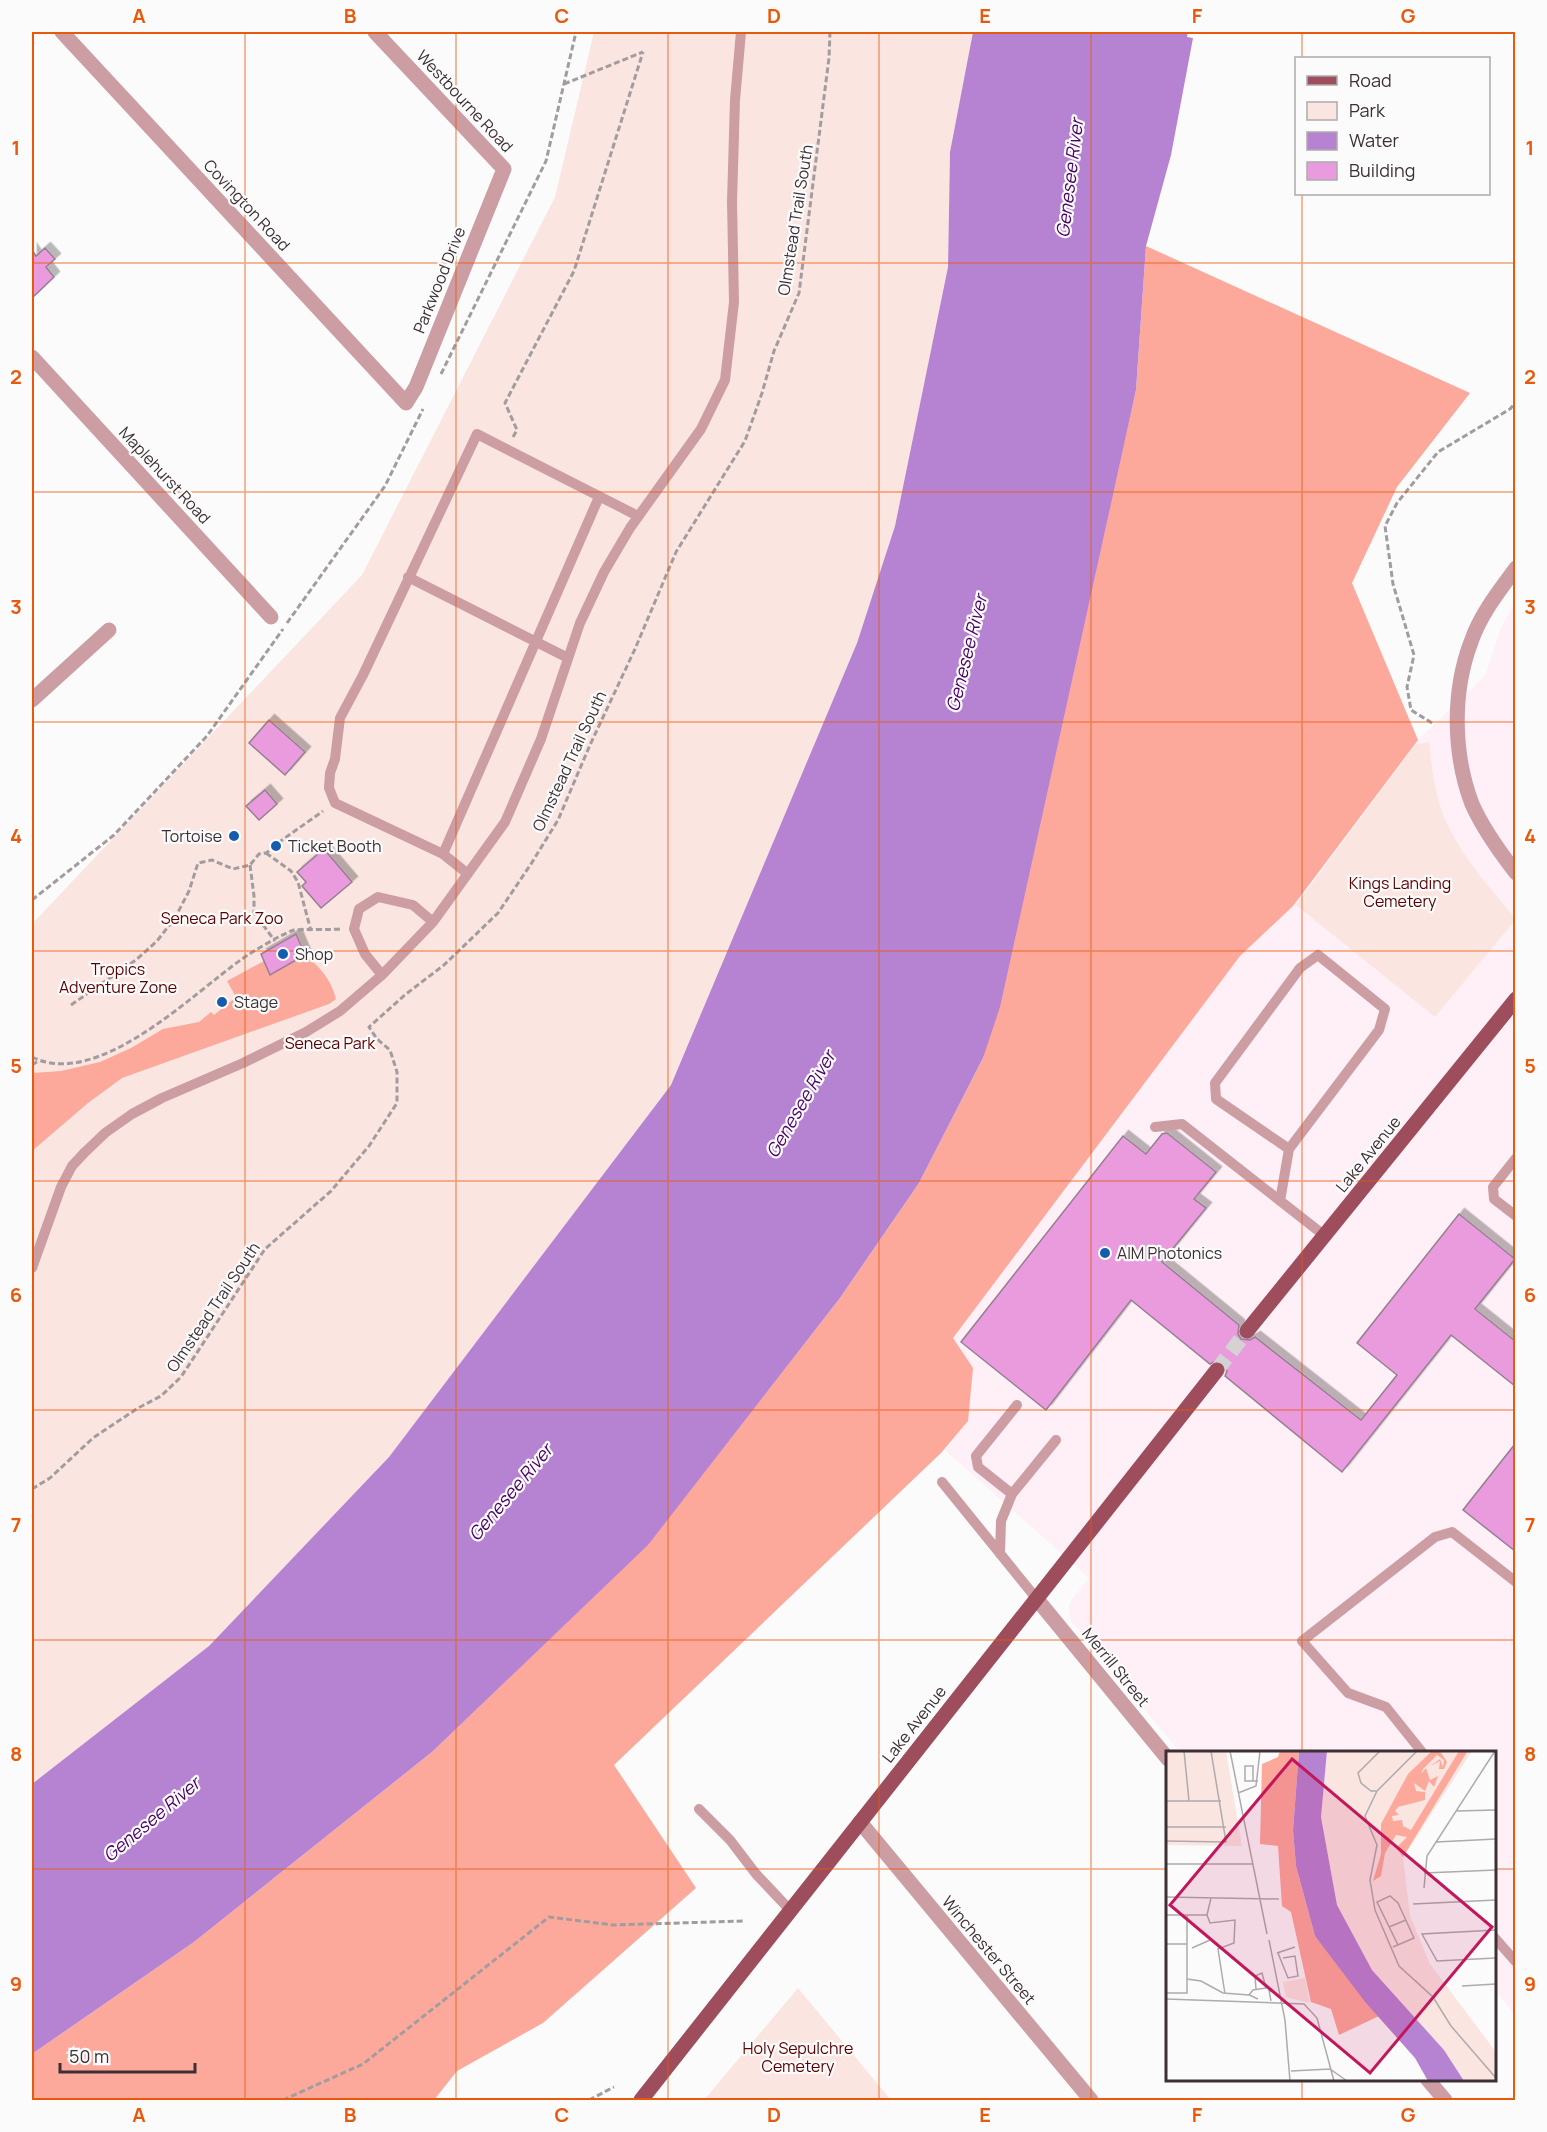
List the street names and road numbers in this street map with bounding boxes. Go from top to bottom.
street label: Westbourne Road [412,45,518,157]
street label: Olmstead Trail South [772,143,818,297]
street label: Covington Road [199,154,295,256]
street label: Parkwood Drive [408,224,470,336]
street label: Maplehurst Road [114,422,216,528]
street label: Olmstead Trail South [527,687,611,835]
street label: Lake Avenue [1330,1111,1406,1197]
street label: Olmstead Trail South [161,1238,265,1376]
street label: Merrill Street [1077,1623,1155,1711]
street label: Lake Avenue [877,1681,951,1767]
street label: Winchester Street [937,1891,1041,2009]

